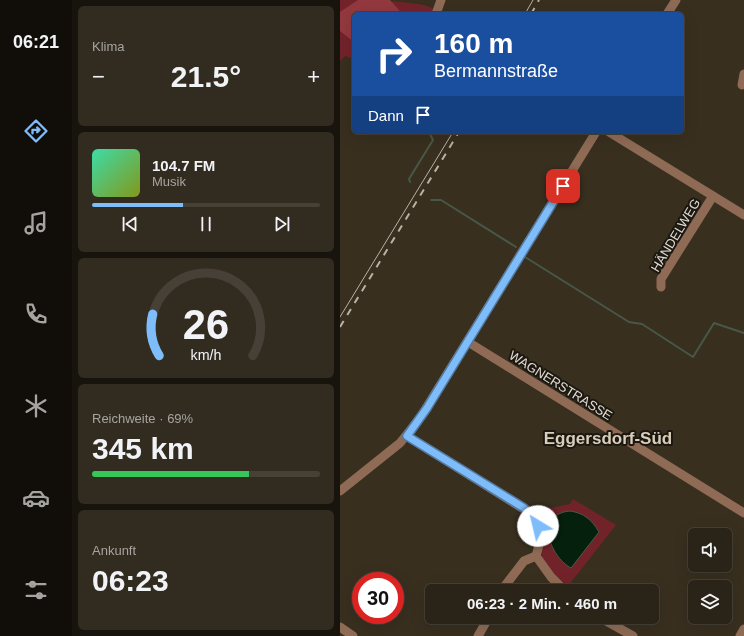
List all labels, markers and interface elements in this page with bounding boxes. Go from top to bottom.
icon: right [368,28,420,80]
text: 160 m [434,28,513,59]
text: 06:21 [13,32,59,52]
text: Klima [92,39,125,54]
text: 21.5° [171,60,241,93]
text: Bermannstraße [434,61,558,81]
text: − [92,64,105,89]
text: + [307,64,320,89]
icon: arrive [412,104,434,126]
text: Dann [368,107,404,124]
icon: directions [22,117,50,145]
text: 104.7 FM [152,157,215,174]
pin [546,169,580,203]
text: Musik [152,174,186,189]
icon: arrive [552,175,574,197]
street label: HÄNDELWEG [648,196,703,275]
icon: music [22,209,50,237]
icon: previous [119,213,141,235]
icon: pause [195,213,217,235]
icon: next [271,213,293,235]
icon: phone [22,300,50,328]
text: 26 [183,301,229,348]
text: km/h [191,347,222,363]
street label: WAGNERSTRASSE [506,348,615,423]
icon: climate [22,392,50,420]
text: Reichweite · 69% [92,411,193,426]
district label: Eggersdorf-Süd [544,429,672,448]
text: 345 km [92,432,194,465]
icon: car [22,484,50,512]
position arrow [517,505,559,547]
map controls [688,528,732,624]
button: sound [688,528,732,572]
text: Ankunft [92,543,136,558]
text: 06:23 [92,564,169,597]
speed limit sign: 30 [352,572,404,624]
icon: filters [22,576,50,604]
button: layers [688,580,732,624]
text: 06:23 · 2 Min. · 460 m [467,595,617,612]

